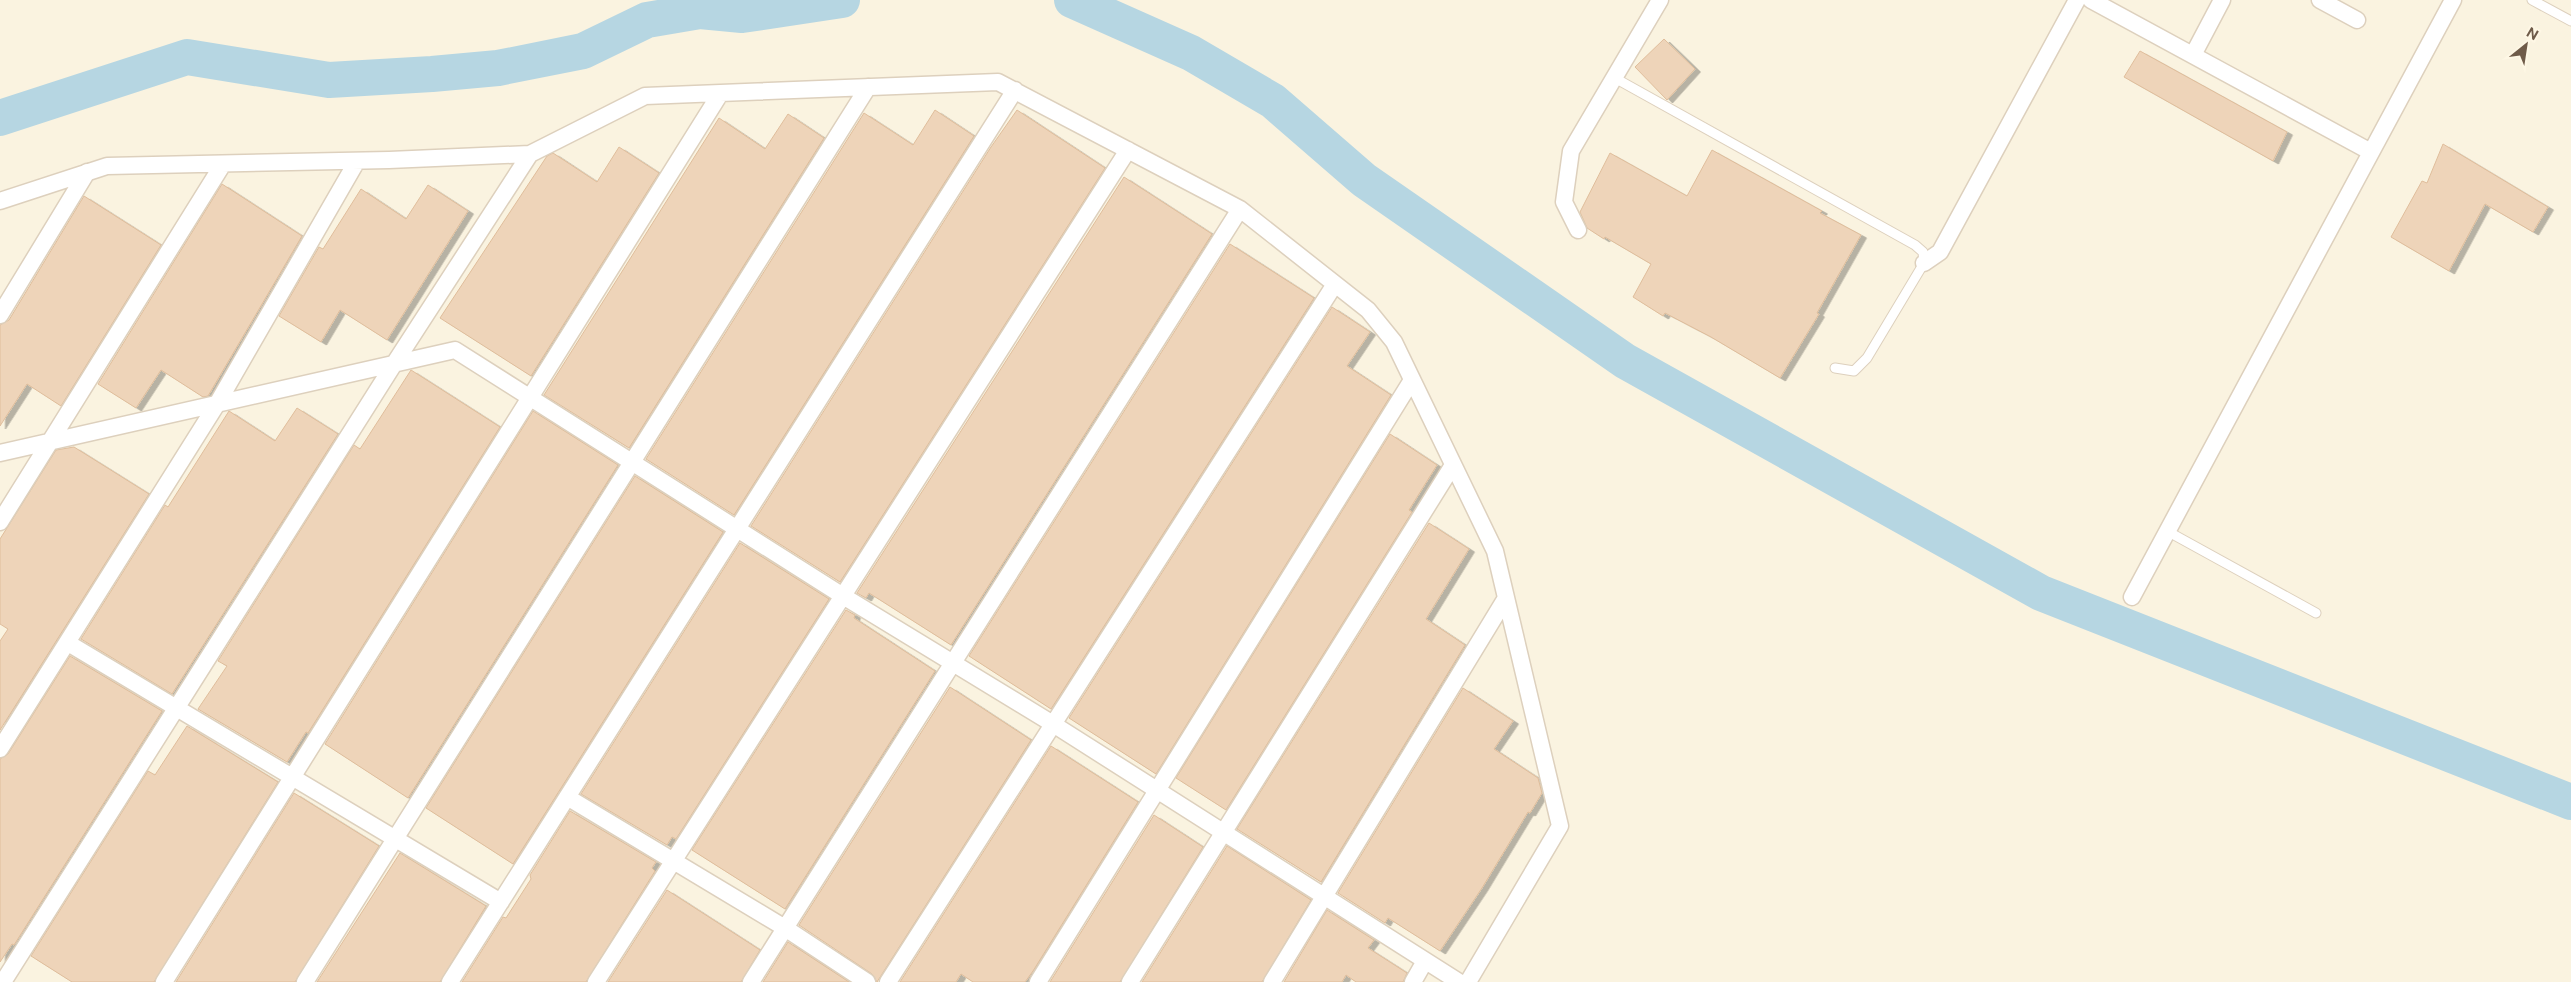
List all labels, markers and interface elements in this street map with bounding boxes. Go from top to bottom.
north arrow [2501,20,2551,70]
text: N [2524,24,2541,43]

